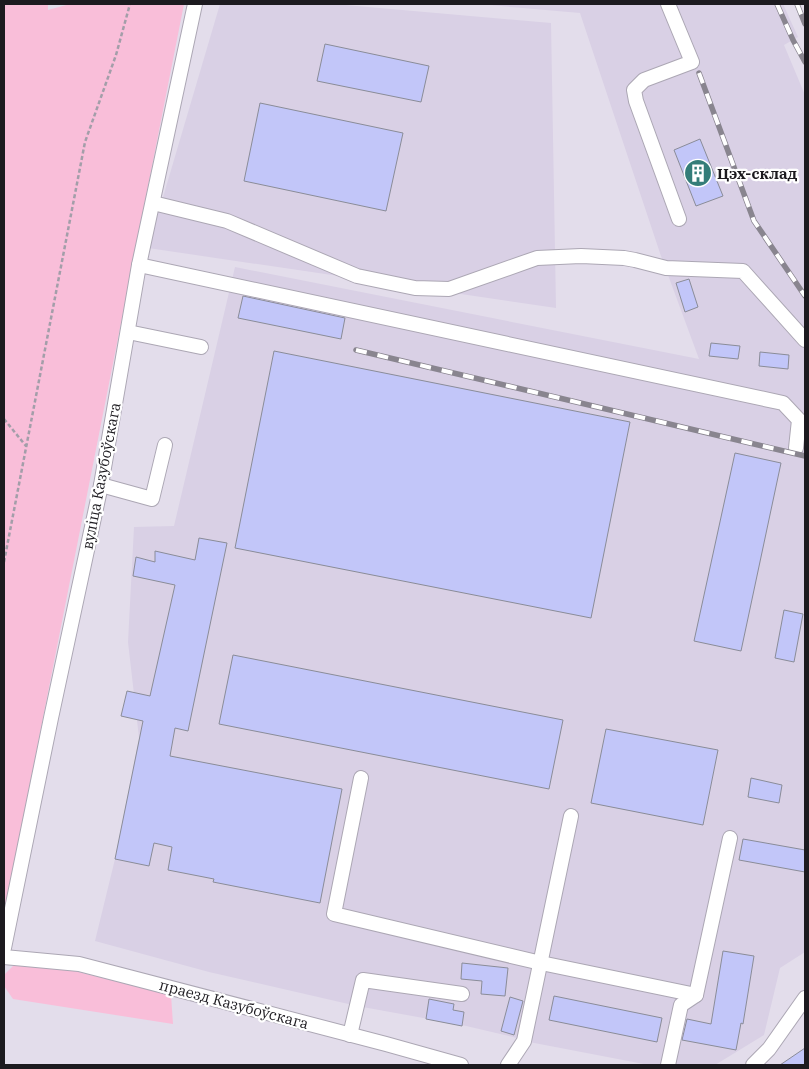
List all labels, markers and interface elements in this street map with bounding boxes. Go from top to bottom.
building icon: Цэх-склад [683,158,713,188]
place label: Цэх-склад [717,164,798,183]
street label: вуліца Казубоўскага [77,401,125,551]
street label: праезд Казубоўскага [157,975,311,1033]

